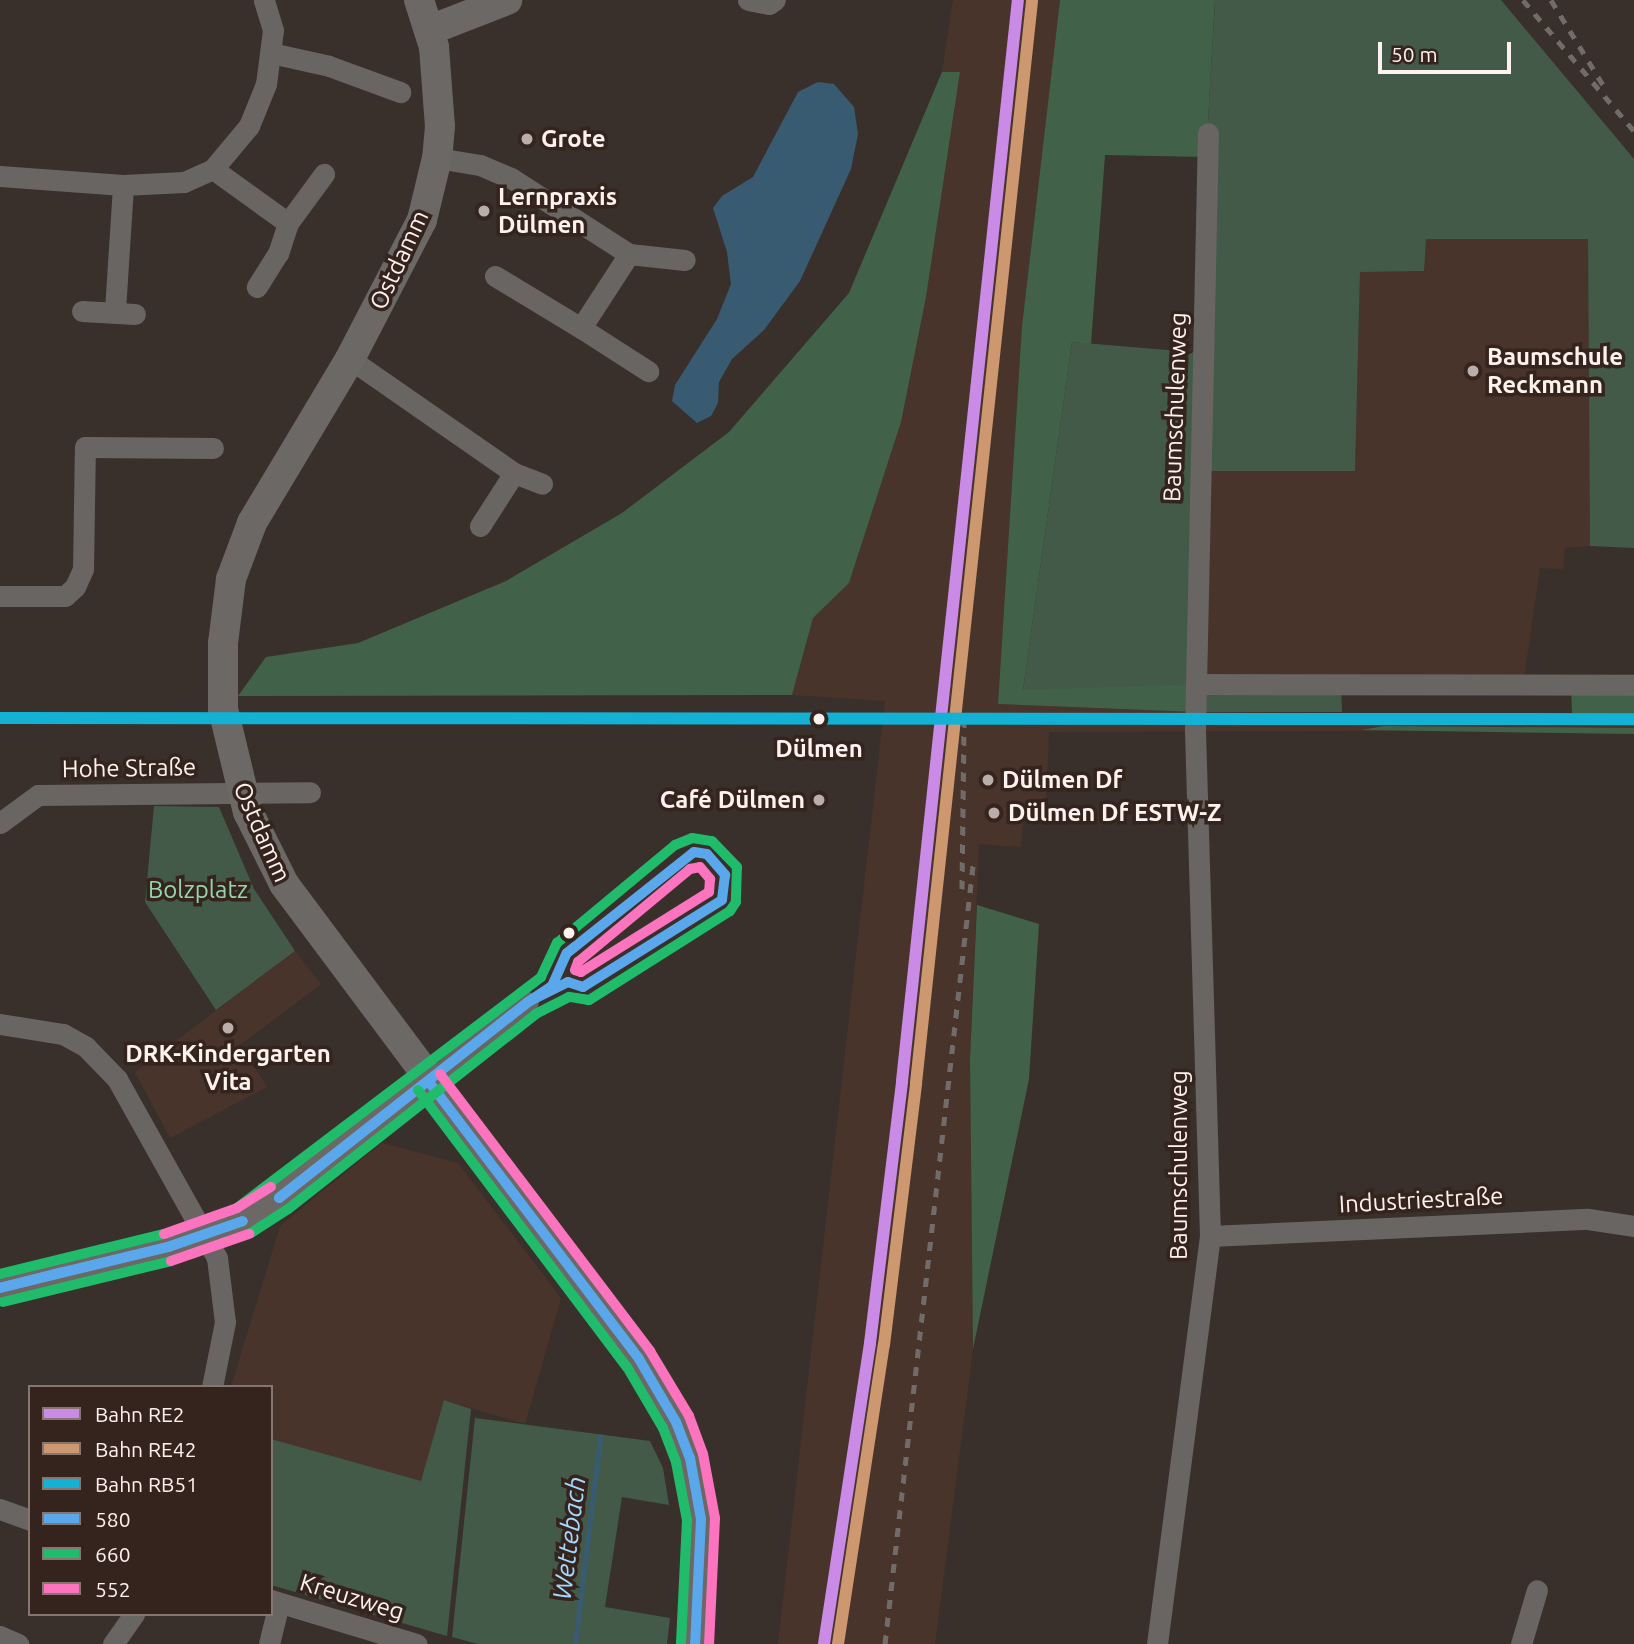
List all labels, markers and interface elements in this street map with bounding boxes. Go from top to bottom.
scale bar [1382,28,1515,72]
text: 50 m [1391,42,1438,66]
place label: Grote [541,125,606,153]
marker: Grote [519,131,535,147]
place label: Lernpraxis Dülmen [498,183,617,239]
marker: Lernpraxis Dülmen [476,203,492,219]
street label: Ostdamm [364,206,434,314]
street label: Baumschulenweg [1157,312,1193,502]
place label: Baumschule Reckmann [1487,343,1623,399]
marker: Baumschule Reckmann [1465,363,1481,379]
marker: Dülmen [807,707,831,731]
place label: Dülmen [775,735,863,763]
street label: Hohe Straße [62,752,196,784]
place label: Dülmen Df [1002,766,1122,794]
marker: Dülmen Df [980,772,996,788]
street label: Ostdamm [227,778,297,886]
place label: Café Dülmen [660,786,805,814]
marker: Café Dülmen [811,792,827,808]
place label: Dülmen Df ESTW-Z [1008,799,1221,827]
marker: Dülmen Df ESTW-Z [986,805,1002,821]
park label: Bolzplatz [148,876,248,904]
unlabelled marker [562,926,576,940]
marker: DRK-Kindergarten Vita [220,1020,236,1036]
place label: DRK-Kindergarten Vita [125,1040,331,1096]
street label: Baumschulenweg [1165,1070,1193,1260]
street label: Industriestraße [1338,1181,1504,1219]
legend [28,1385,273,1616]
text: Bahn RE2 [95,1402,185,1426]
text: Bahn RE42 [95,1437,197,1461]
text: Bahn RB51 [95,1472,198,1496]
water label: Wettebach [546,1475,592,1601]
text: 580 [95,1507,131,1531]
text: 660 [95,1542,131,1566]
street label: Kreuzweg [296,1568,408,1626]
text: 552 [95,1577,131,1601]

